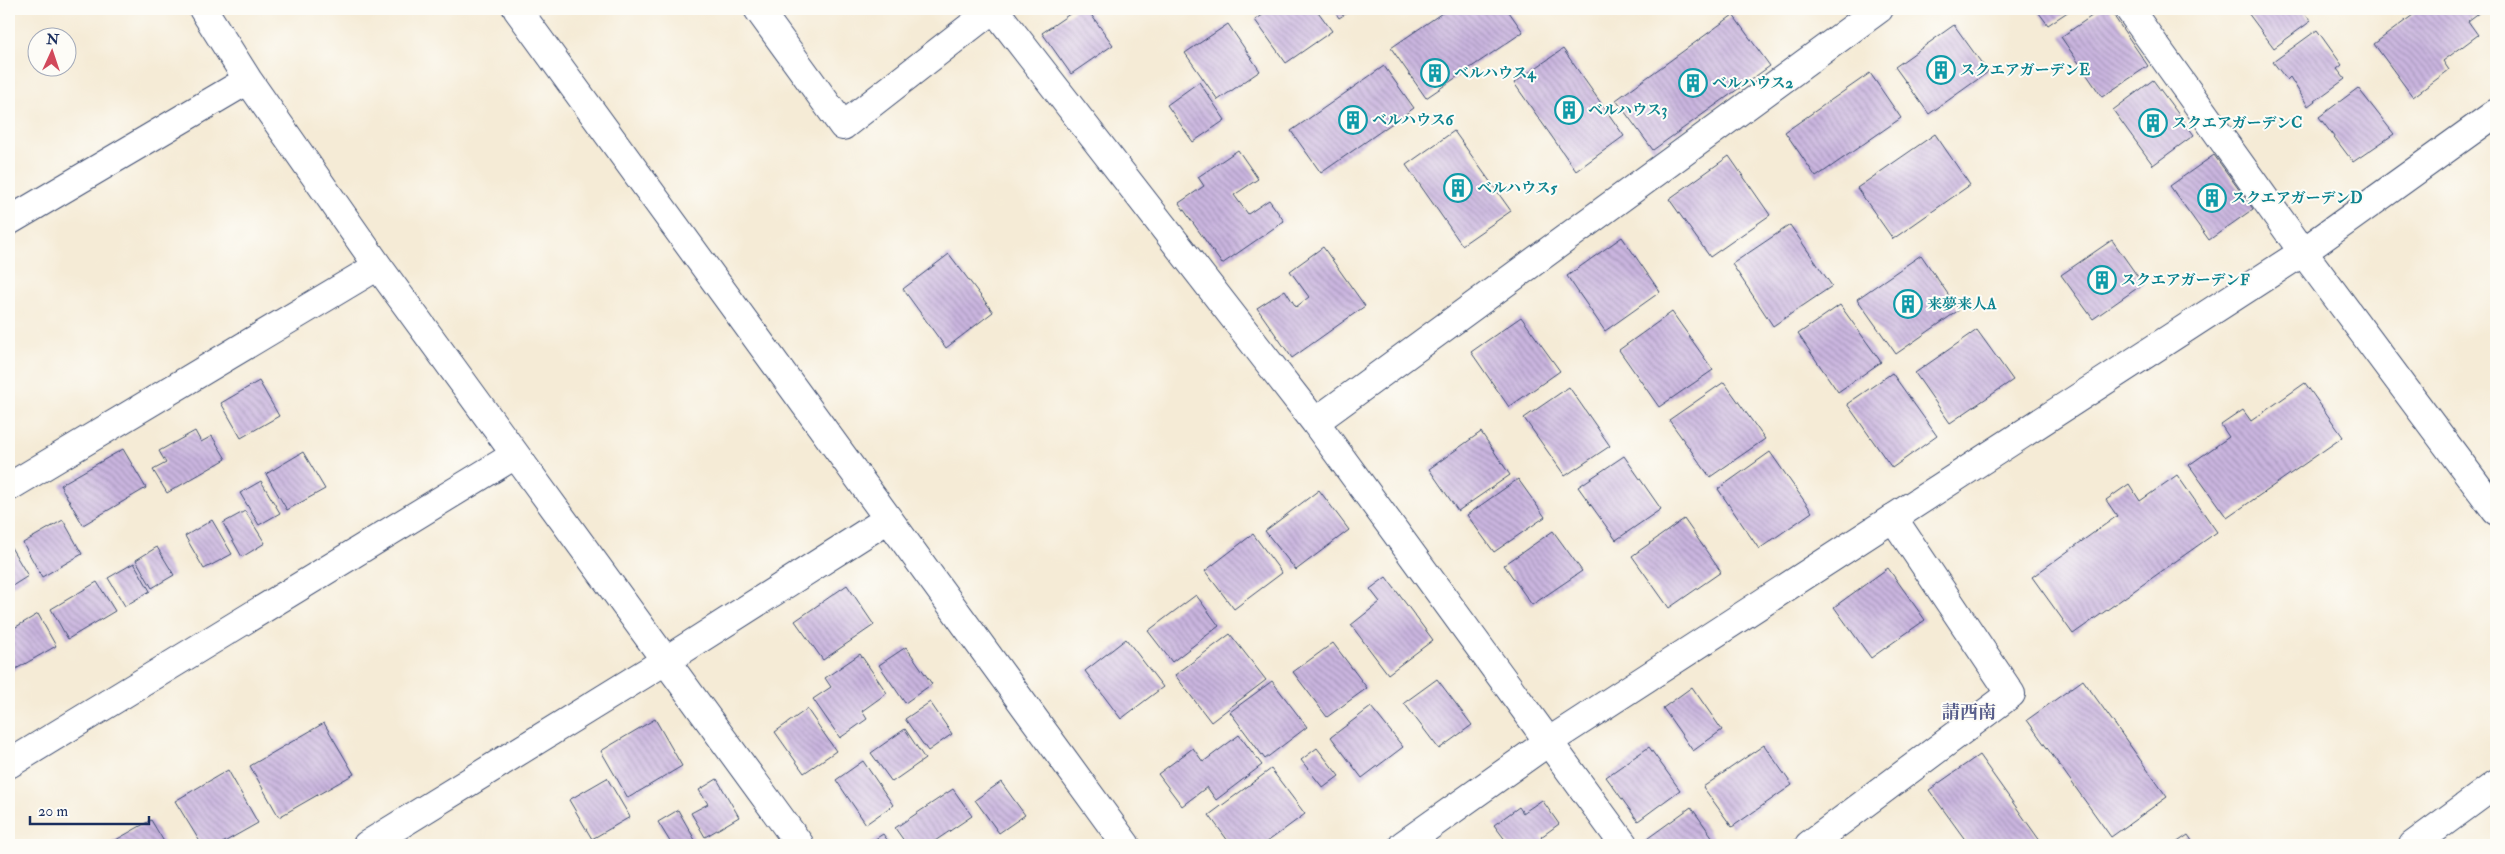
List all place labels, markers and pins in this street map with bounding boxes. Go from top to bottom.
building icon: スクエアガーデンE [1926,55,1956,85]
building icon: ベルハウス4 [1420,58,1450,88]
place label: スクエアガーデンE [1960,61,2090,80]
place label: ベルハウス4 [1454,64,1537,83]
building icon: ベルハウス2 [1678,68,1708,98]
place label: ベルハウス2 [1712,74,1794,93]
building icon: ベルハウス3 [1554,95,1584,125]
place label: ベルハウス3 [1588,101,1668,120]
building icon: ベルハウス6 [1338,105,1368,135]
building icon: スクエアガーデンC [2138,108,2168,138]
place label: ベルハウス6 [1372,111,1455,130]
place label: スクエアガーデンC [2172,114,2302,133]
building icon: ベルハウス5 [1443,173,1473,203]
place label: ベルハウス5 [1477,179,1558,198]
building icon: スクエアガーデンD [2197,183,2227,213]
place label: スクエアガーデンD [2231,189,2362,208]
building icon: スクエアガーデンF [2087,265,2117,295]
place label: スクエアガーデンF [2121,271,2250,290]
building icon: 来夢来人A [1893,289,1923,319]
place label: 来夢来人A [1927,295,1997,314]

